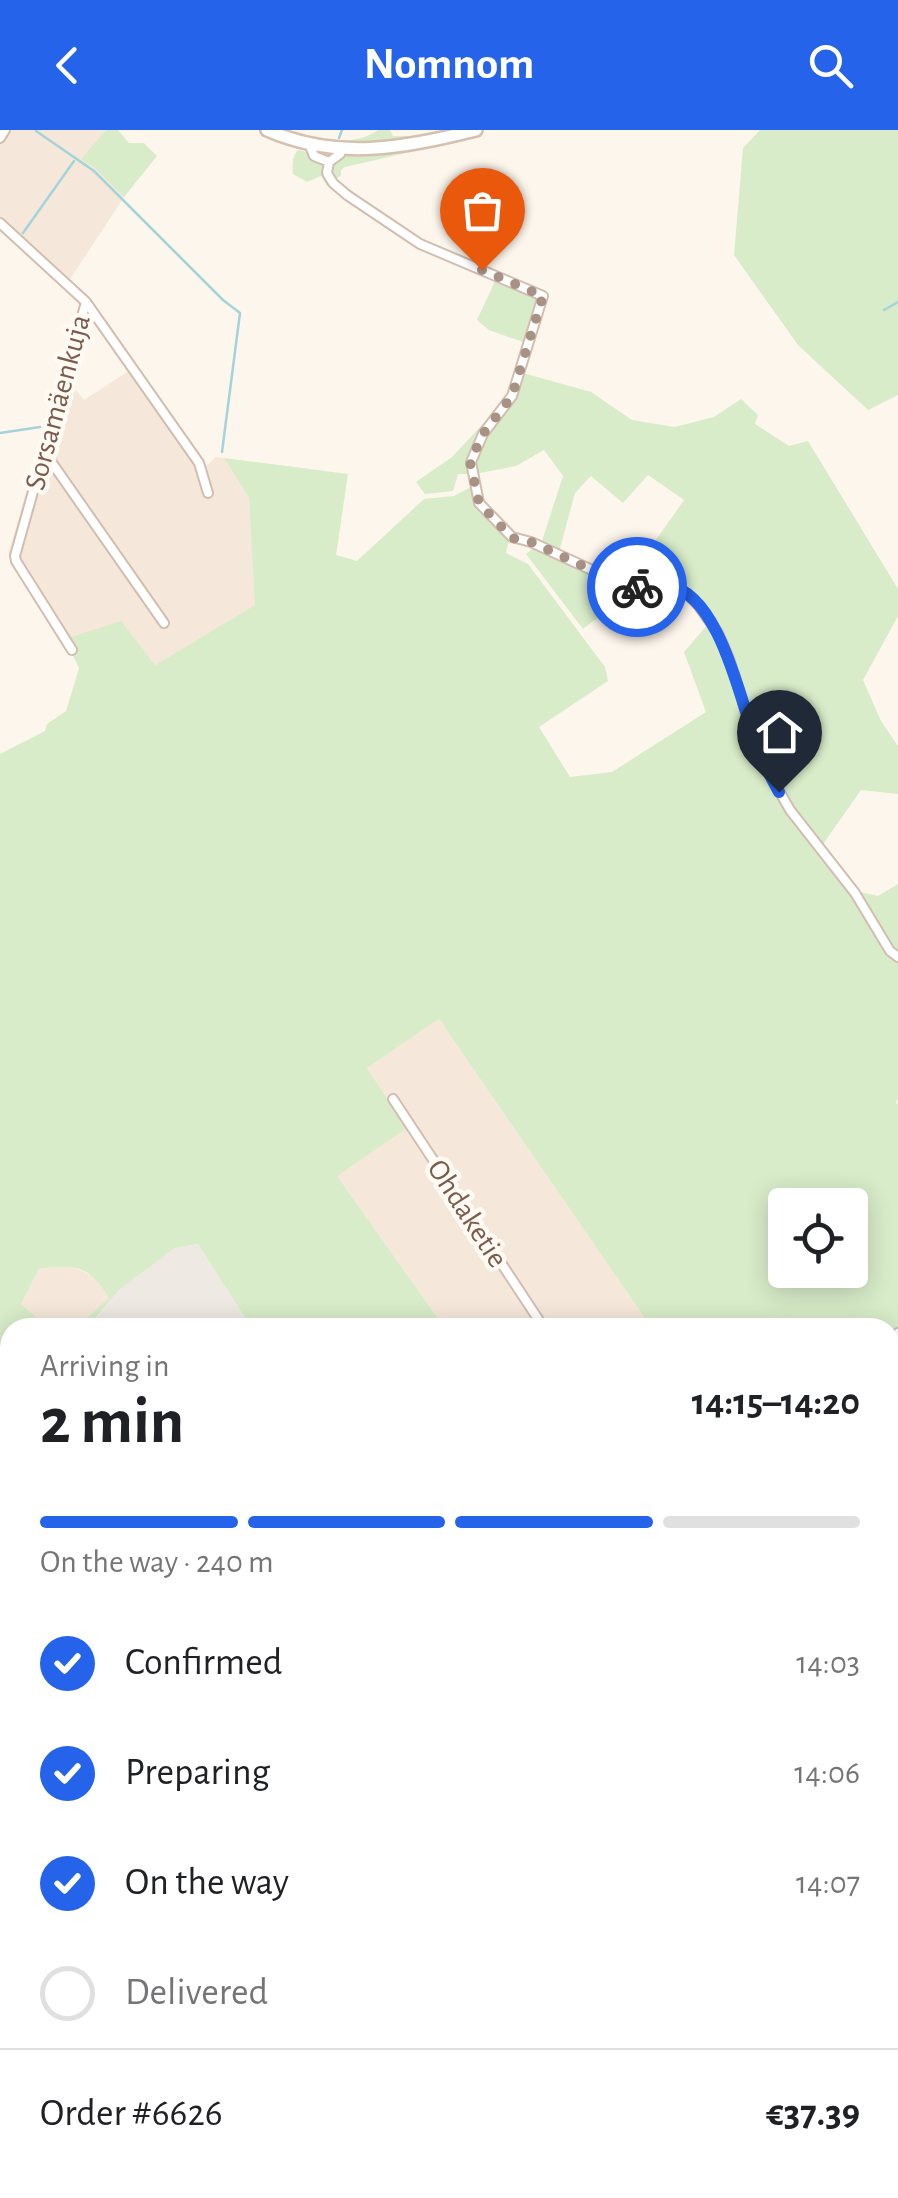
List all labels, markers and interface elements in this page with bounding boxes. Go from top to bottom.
icon: back [40,38,95,93]
icon: search [803,38,858,93]
text: Nomnom [364,42,534,87]
pin [440,168,525,271]
icon: bag [455,183,510,238]
street label: Sorsamäenkuja [20,311,96,493]
courier [587,537,687,637]
icon: bike [610,560,665,615]
pin [737,690,822,793]
icon: home [752,705,807,760]
street label: Ohdaketie [421,1154,513,1273]
map controls [768,1188,868,1288]
button: locate [768,1188,868,1288]
text: Arriving in [40,1350,169,1382]
text: 14:15–14:20 [692,1384,860,1422]
text: 2 min [40,1390,184,1455]
text: On the way · 240 m [40,1546,274,1578]
icon: check [40,1636,95,1691]
text: Confirmed [125,1644,282,1682]
text: 14:03 [796,1647,860,1679]
icon: check [40,1746,95,1801]
text: Preparing [125,1754,270,1792]
text: 14:06 [794,1757,860,1789]
icon: check [40,1856,95,1911]
text: On the way [125,1864,289,1902]
text: 14:07 [796,1867,860,1899]
text: Delivered [125,1974,268,2012]
text: Order #6626 [40,2095,223,2133]
text: €37.39 [766,2095,860,2133]

